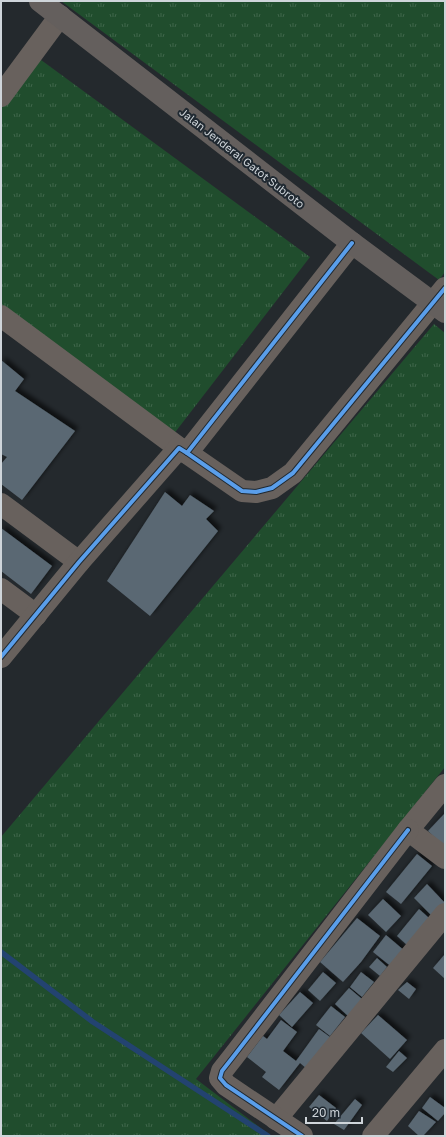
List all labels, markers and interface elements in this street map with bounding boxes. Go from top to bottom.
street label: Jalan Jenderal Gatot Subroto [177,105,308,211]
scale bar [306,1099,362,1125]
text: 20 m [312,1105,340,1120]

